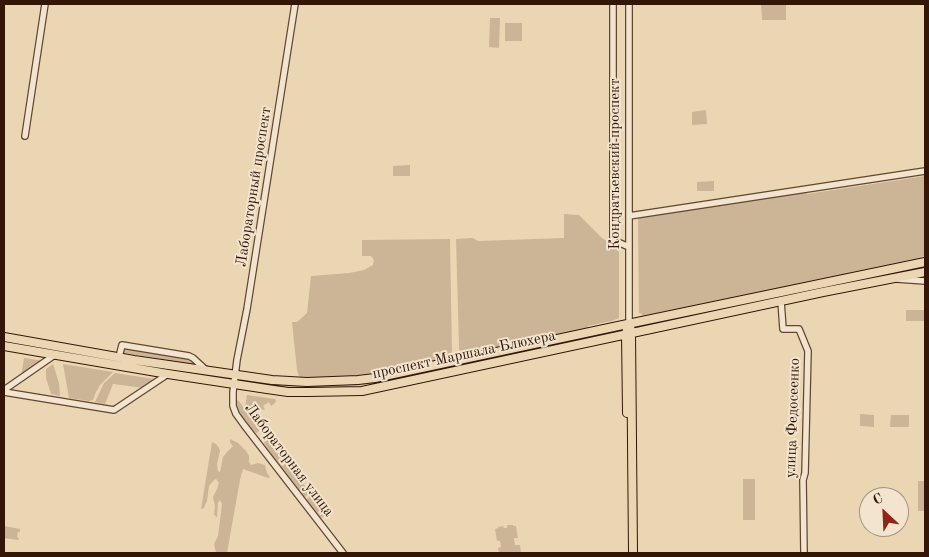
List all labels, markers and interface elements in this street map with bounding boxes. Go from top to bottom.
street label: Кондратьевский проспект [606,78,624,250]
street label: Лабораторный проспект [232,106,276,268]
street label: проспект Маршала Блюхера [371,327,557,383]
street label: улица Федосеенко [782,358,804,478]
street label: Лабораторная улица [240,400,338,520]
north arrow [859,487,909,537]
text: С [871,491,885,508]

